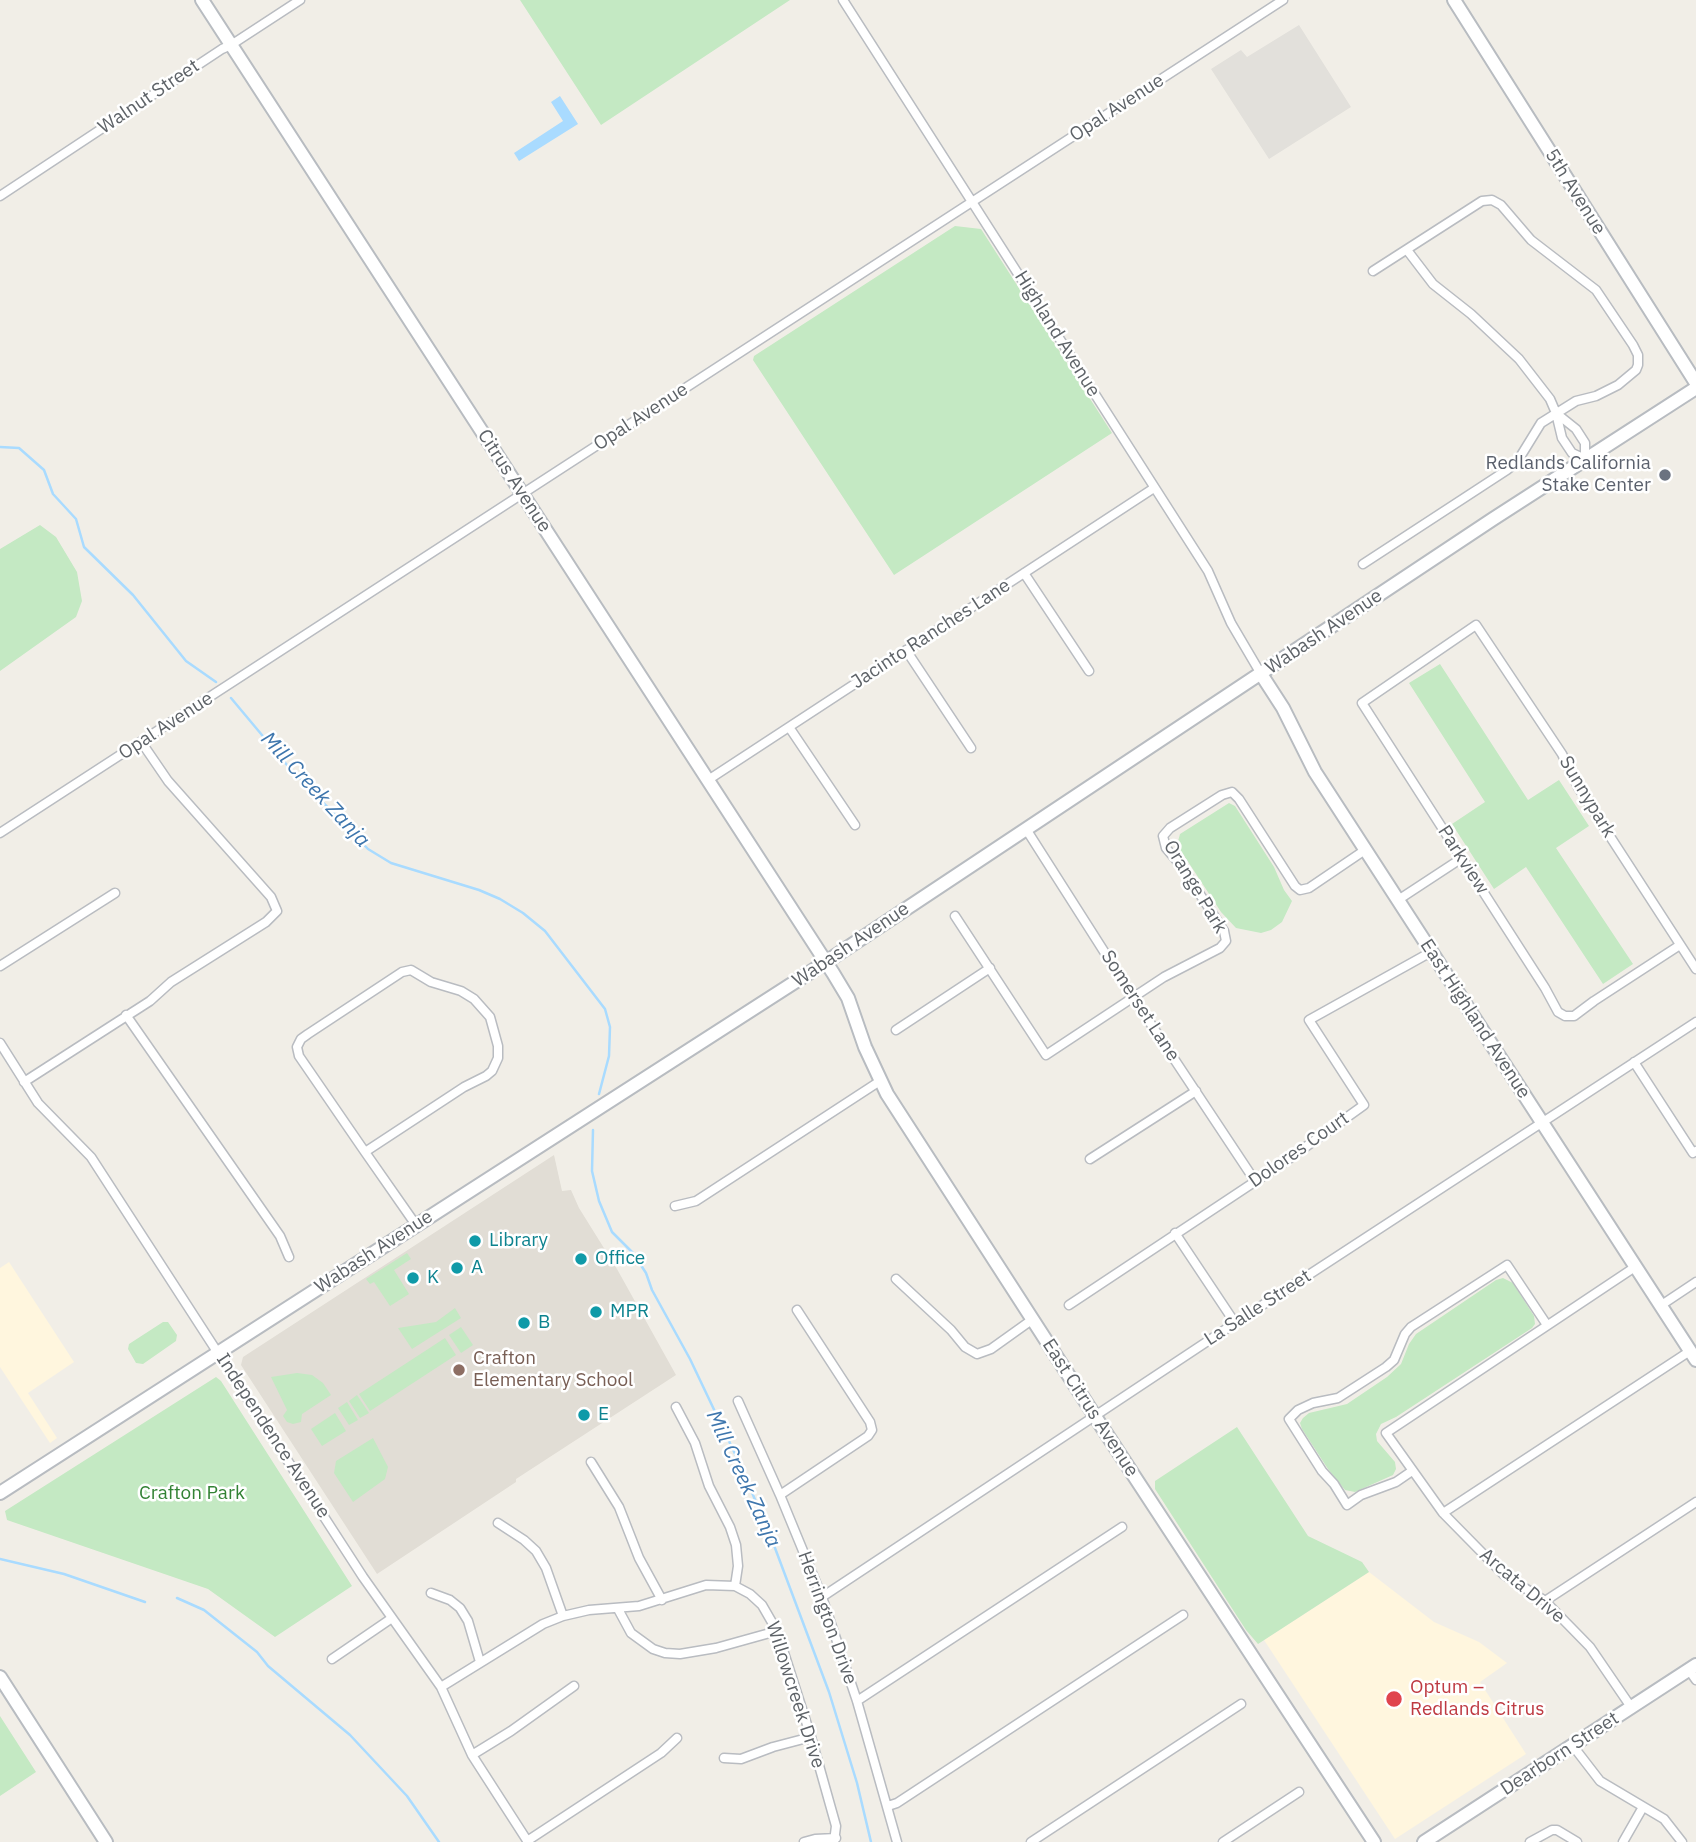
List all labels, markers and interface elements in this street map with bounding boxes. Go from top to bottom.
street label: Walnut Street [94,55,204,139]
street label: Opal Avenue [1066,69,1168,147]
street label: 5th Avenue [1540,145,1610,239]
street label: Highland Avenue [1009,267,1105,401]
street label: Opal Avenue [590,378,692,456]
street label: Citrus Avenue [472,425,556,537]
place label: Redlands California Stake Center [1486,453,1651,497]
marker: Redlands California Stake Center [1657,467,1673,483]
street label: Jacinto Ranches Lane [847,574,1015,694]
street label: Wabash Avenue [1261,585,1387,679]
street label: Opal Avenue [115,687,217,765]
water label: Mill Creek Zanja [255,727,375,853]
street label: Sunnypark [1554,752,1620,842]
street label: Parkview [1432,821,1494,899]
street label: Orange Park [1158,836,1232,938]
street label: Wabash Avenue [788,898,914,992]
street label: East Highland Avenue [1415,935,1535,1103]
street label: Somerset Lane [1096,946,1184,1066]
street label: Dolores Court [1244,1107,1354,1193]
street label: Wabash Avenue [311,1205,437,1299]
place label: Library [489,1230,548,1252]
marker: Library [467,1233,483,1249]
place label: Office [595,1248,645,1270]
marker: Office [573,1251,589,1267]
place label: A [471,1257,483,1279]
marker: A [449,1260,465,1276]
street label: La Salle Street [1200,1265,1316,1351]
place label: K [427,1267,439,1289]
marker: K [405,1270,421,1286]
place label: MPR [610,1301,649,1323]
marker: MPR [588,1304,604,1320]
place label: B [538,1312,550,1334]
marker: B [516,1315,532,1331]
street label: East Citrus Avenue [1037,1335,1143,1481]
place label: Crafton Elementary School [473,1348,633,1392]
street label: Independence Avenue [211,1349,335,1523]
marker: Crafton Elementary School [451,1362,467,1378]
place label: E [598,1404,609,1426]
water label: Mill Creek Zanja [700,1406,786,1552]
marker: E [576,1407,592,1423]
park label: Crafton Park [139,1483,245,1505]
street label: Arcata Drive [1475,1544,1569,1628]
street label: Herrington Drive [792,1548,862,1688]
street label: Willowcreek Drive [761,1619,829,1771]
place label: Optum – Redlands Citrus [1410,1677,1544,1721]
marker: Optum – Redlands Citrus [1384,1689,1404,1709]
street label: Dearborn Street [1497,1707,1623,1801]

